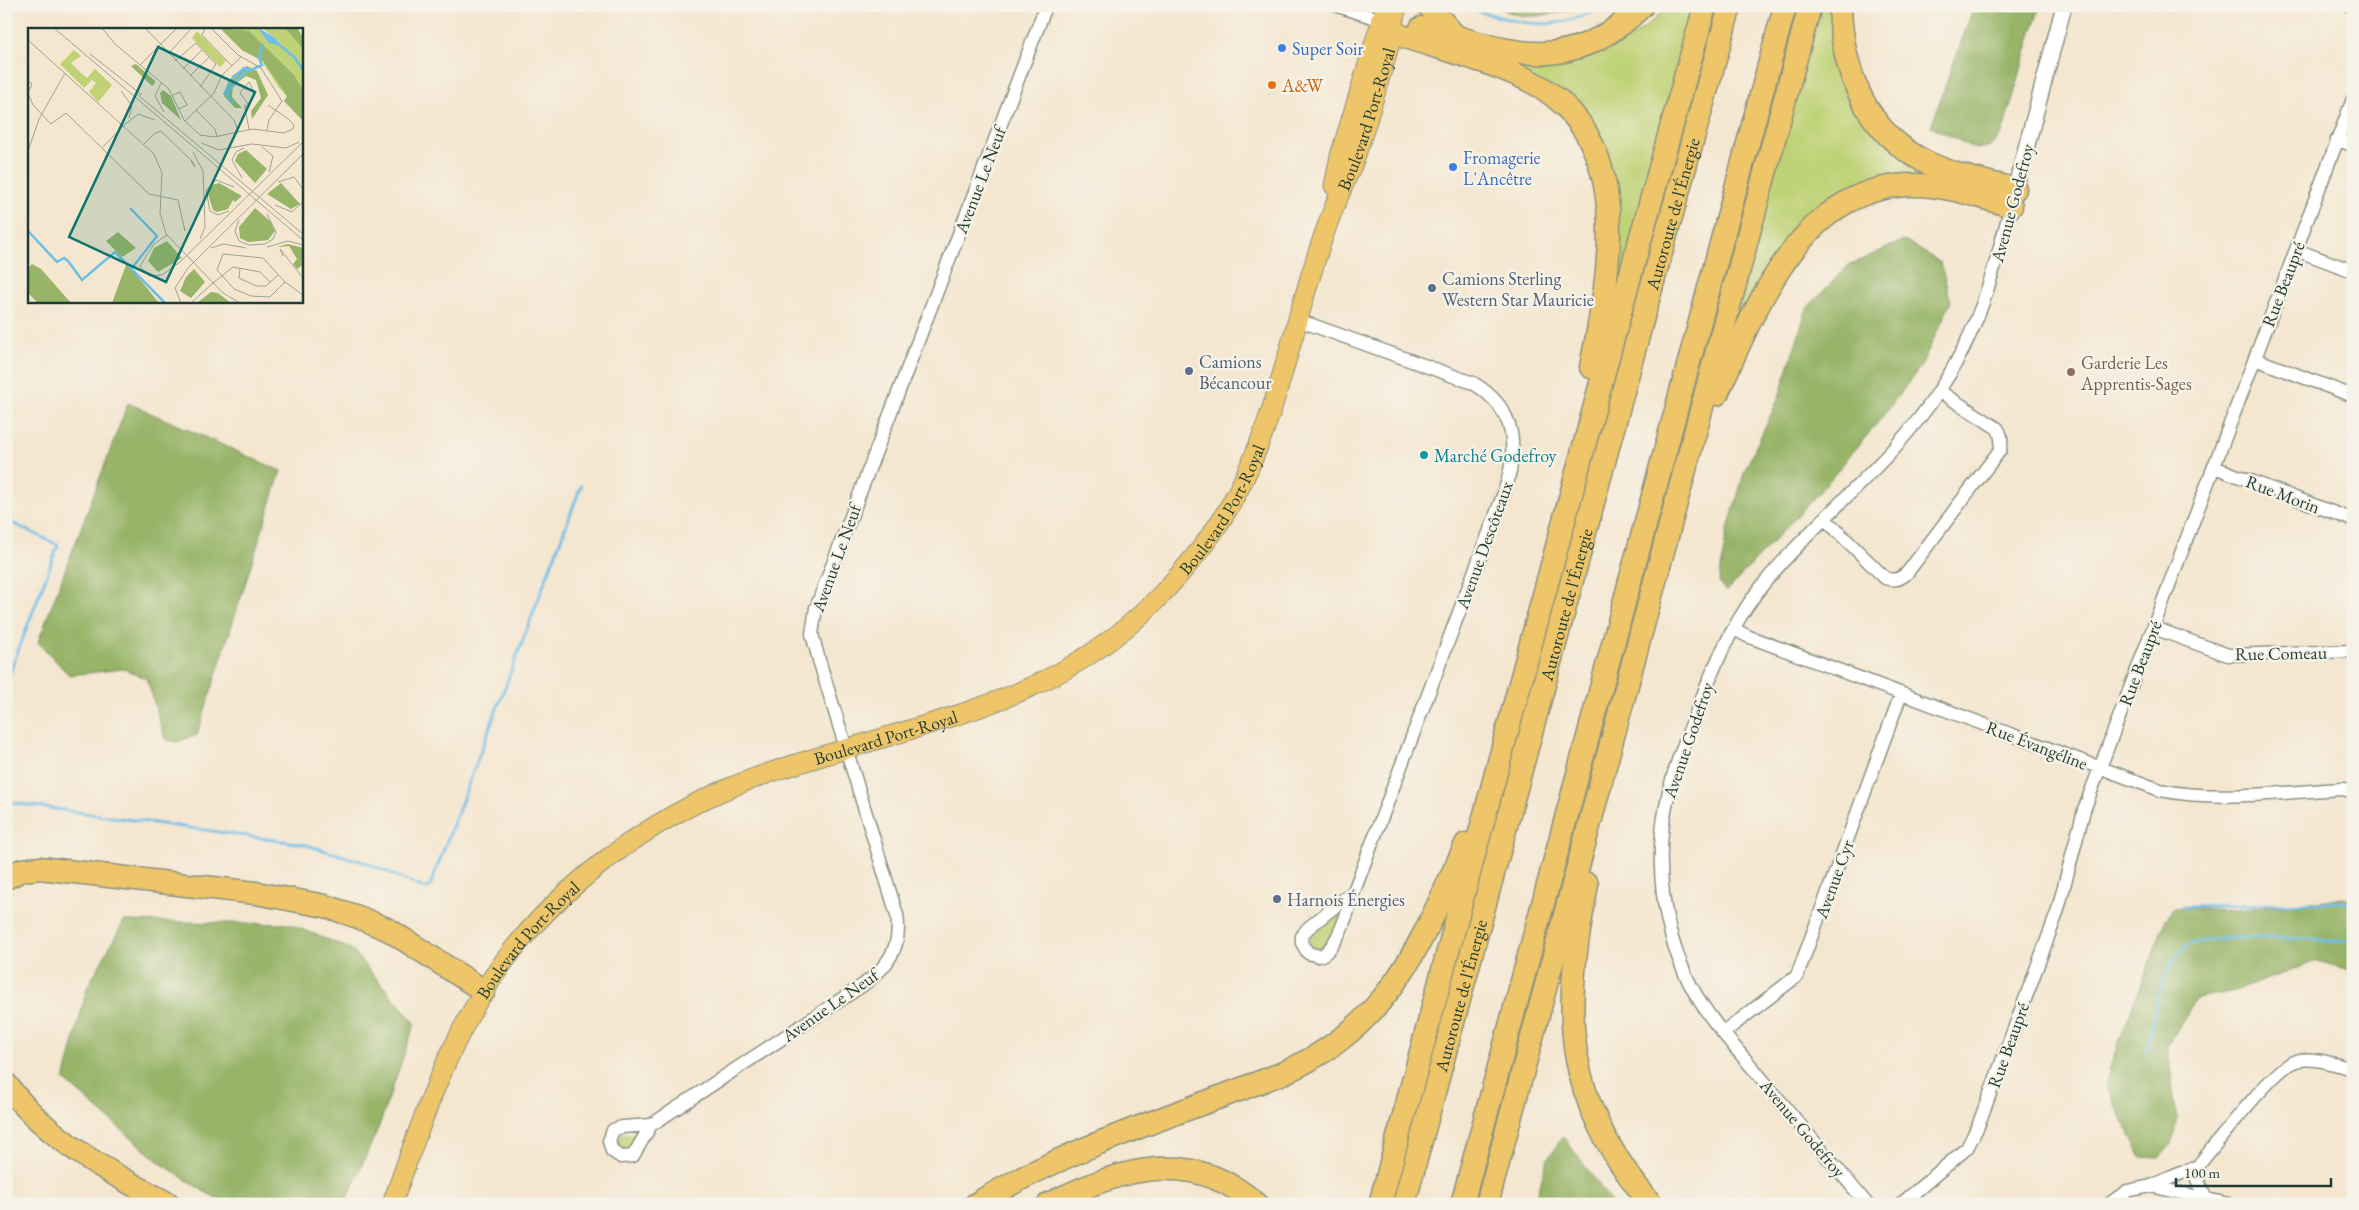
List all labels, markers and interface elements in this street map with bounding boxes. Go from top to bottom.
inset map [28,28,302,302]
place label: Super Soir [1292,37,1364,60]
marker: Super Soir [1276,42,1288,54]
street label: Boulevard Port-Royal [1331,45,1399,194]
place label: A&W [1281,74,1324,97]
marker: A&W [1266,79,1278,91]
street label: Avenue Le Neuf [949,121,1012,238]
street label: Autoroute de l'Énergie [1640,135,1704,293]
street label: Avenue Godefroy [1985,141,2039,266]
place label: Fromagerie L'Ancêtre [1463,146,1541,190]
marker: Fromagerie L'Ancêtre [1447,161,1459,173]
street label: Rue Beaupré [2256,238,2310,330]
place label: Camions Sterling Western Star Mauricie [1442,267,1594,311]
marker: Camions Sterling Western Star Mauricie [1426,282,1438,294]
place label: Camions Bécancour [1199,350,1272,394]
place label: Garderie Les Apprentis-Sages [2080,351,2192,395]
marker: Camions Bécancour [1183,365,1195,377]
marker: Garderie Les Apprentis-Sages [2065,366,2077,378]
street label: Boulevard Port-Royal [1173,441,1269,579]
place label: Marché Godefroy [1434,444,1557,467]
marker: Marché Godefroy [1418,449,1430,461]
street label: Rue Morin [2243,469,2324,519]
street label: Avenue Descôteaux [1450,478,1518,613]
street label: Avenue Le Neuf [806,499,867,616]
street label: Autoroute de l'Énergie [1534,526,1597,684]
street label: Rue Beaupré [2113,617,2167,709]
street label: Rue Comeau [2235,641,2328,665]
street label: Avenue Godefroy [1657,679,1719,802]
street label: Boulevard Port-Royal [811,704,960,769]
street label: Rue Évangéline [1983,715,2091,775]
street label: Avenue Cyr [1809,837,1859,922]
street label: Boulevard Port-Royal [471,875,584,1003]
place label: Harnois Énergies [1287,888,1405,911]
marker: Harnois Énergies [1271,893,1283,905]
street label: Autoroute de l'Énergie [1428,917,1492,1075]
street label: Avenue Le Neuf [776,962,885,1047]
street label: Rue Beaupré [1982,999,2034,1091]
street label: Avenue Godefroy [1754,1073,1851,1182]
scale bar [2176,1155,2332,1187]
text: 100 m [2184,1163,2221,1182]

